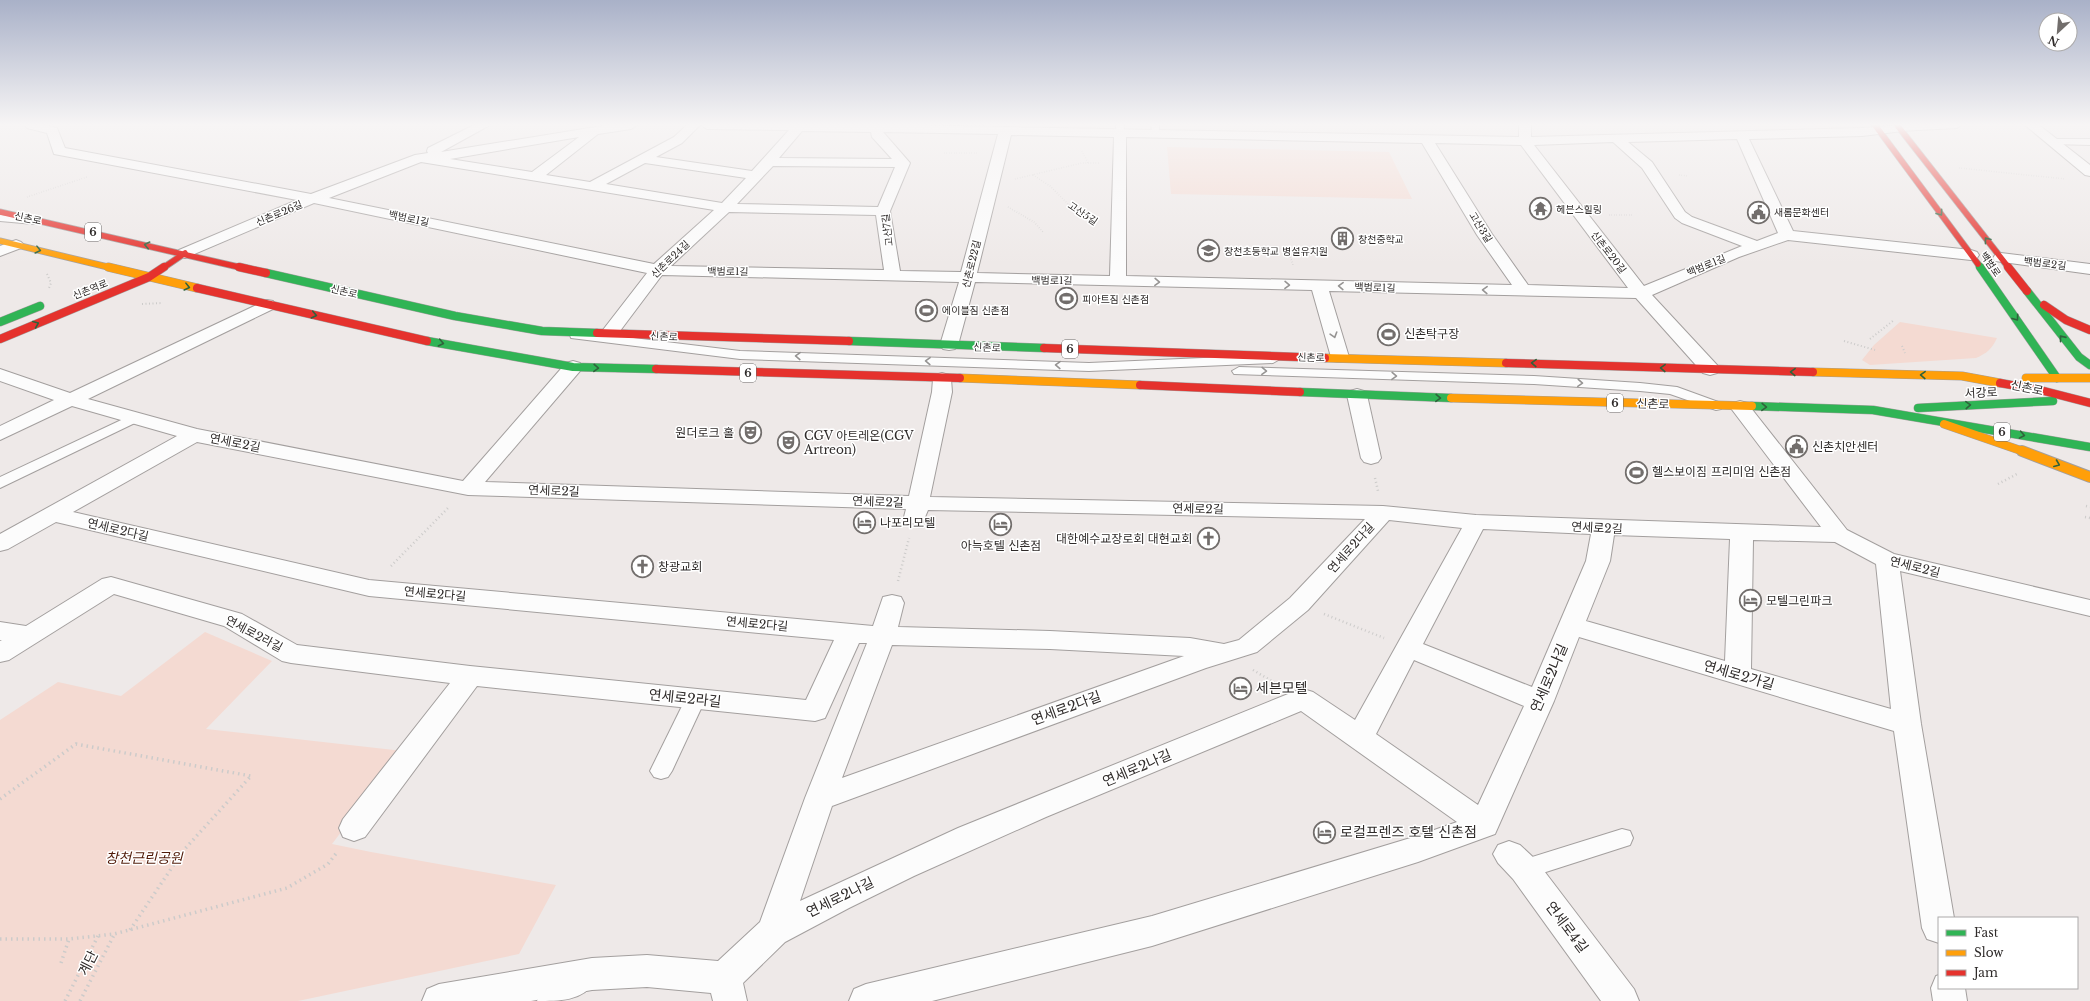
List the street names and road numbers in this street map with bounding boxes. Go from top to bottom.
street label: 신촌로26길 [254,198,304,229]
street label: 고산5길 [1065,199,1100,228]
street label: 백범로1길 [387,208,430,229]
street label: 신촌로 [13,209,43,228]
street label: 고산3길 [1466,210,1495,245]
street label: 고산7길 [879,213,896,247]
road number: 6 [85,223,101,241]
street label: 신촌로20길 [1588,229,1629,276]
street label: 신촌로24길 [648,238,692,281]
street label: 신촌로22길 [959,239,984,290]
street label: 백범로 [1977,249,2004,279]
street label: 백범로1길 [1685,252,1728,279]
street label: 백범로2길 [2023,254,2067,273]
street label: 백범로1길 [707,265,749,278]
street label: 백범로1길 [1031,274,1073,287]
street label: 신촌역로 [71,277,110,302]
street label: 백범로1길 [1354,280,1396,295]
street label: 신촌로 [329,282,359,301]
street label: 신촌로 [650,330,678,343]
road number: 6 [1062,340,1078,358]
street label: 신촌로 [973,341,1001,354]
street label: 신촌로 [1297,351,1325,364]
road number: 6 [740,364,756,382]
street label: 신촌로 [2009,377,2045,398]
street label: 서강로 [1964,384,1998,401]
road number: 6 [1607,394,1623,412]
street label: 신촌로 [1636,395,1670,412]
road number: 6 [1994,423,2010,441]
street label: 연세로2길 [208,430,262,455]
street label: 연세로2길 [528,482,580,499]
street label: 연세로2길 [852,493,904,510]
street label: 연세로2길 [1172,501,1224,516]
street label: 연세로2다길 [86,515,150,544]
street label: 연세로2다길 [1324,519,1377,576]
street label: 연세로2길 [1571,519,1623,536]
street label: 연세로2길 [1888,553,1942,580]
street label: 연세로2다길 [403,583,467,604]
street label: 연세로2라길 [223,612,285,655]
street label: 연세로2다길 [725,613,789,634]
street label: 연세로2나길 [1526,641,1572,715]
street label: 연세로2가길 [1701,656,1777,694]
street label: 연세로2라길 [648,685,722,711]
street label: 연세로2다길 [1029,687,1103,729]
street label: 연세로2나길 [1100,745,1174,791]
street label: 연세로2나길 [803,873,877,921]
street label: 연세로4길 [1542,898,1592,956]
street label: 계단 [74,947,102,979]

